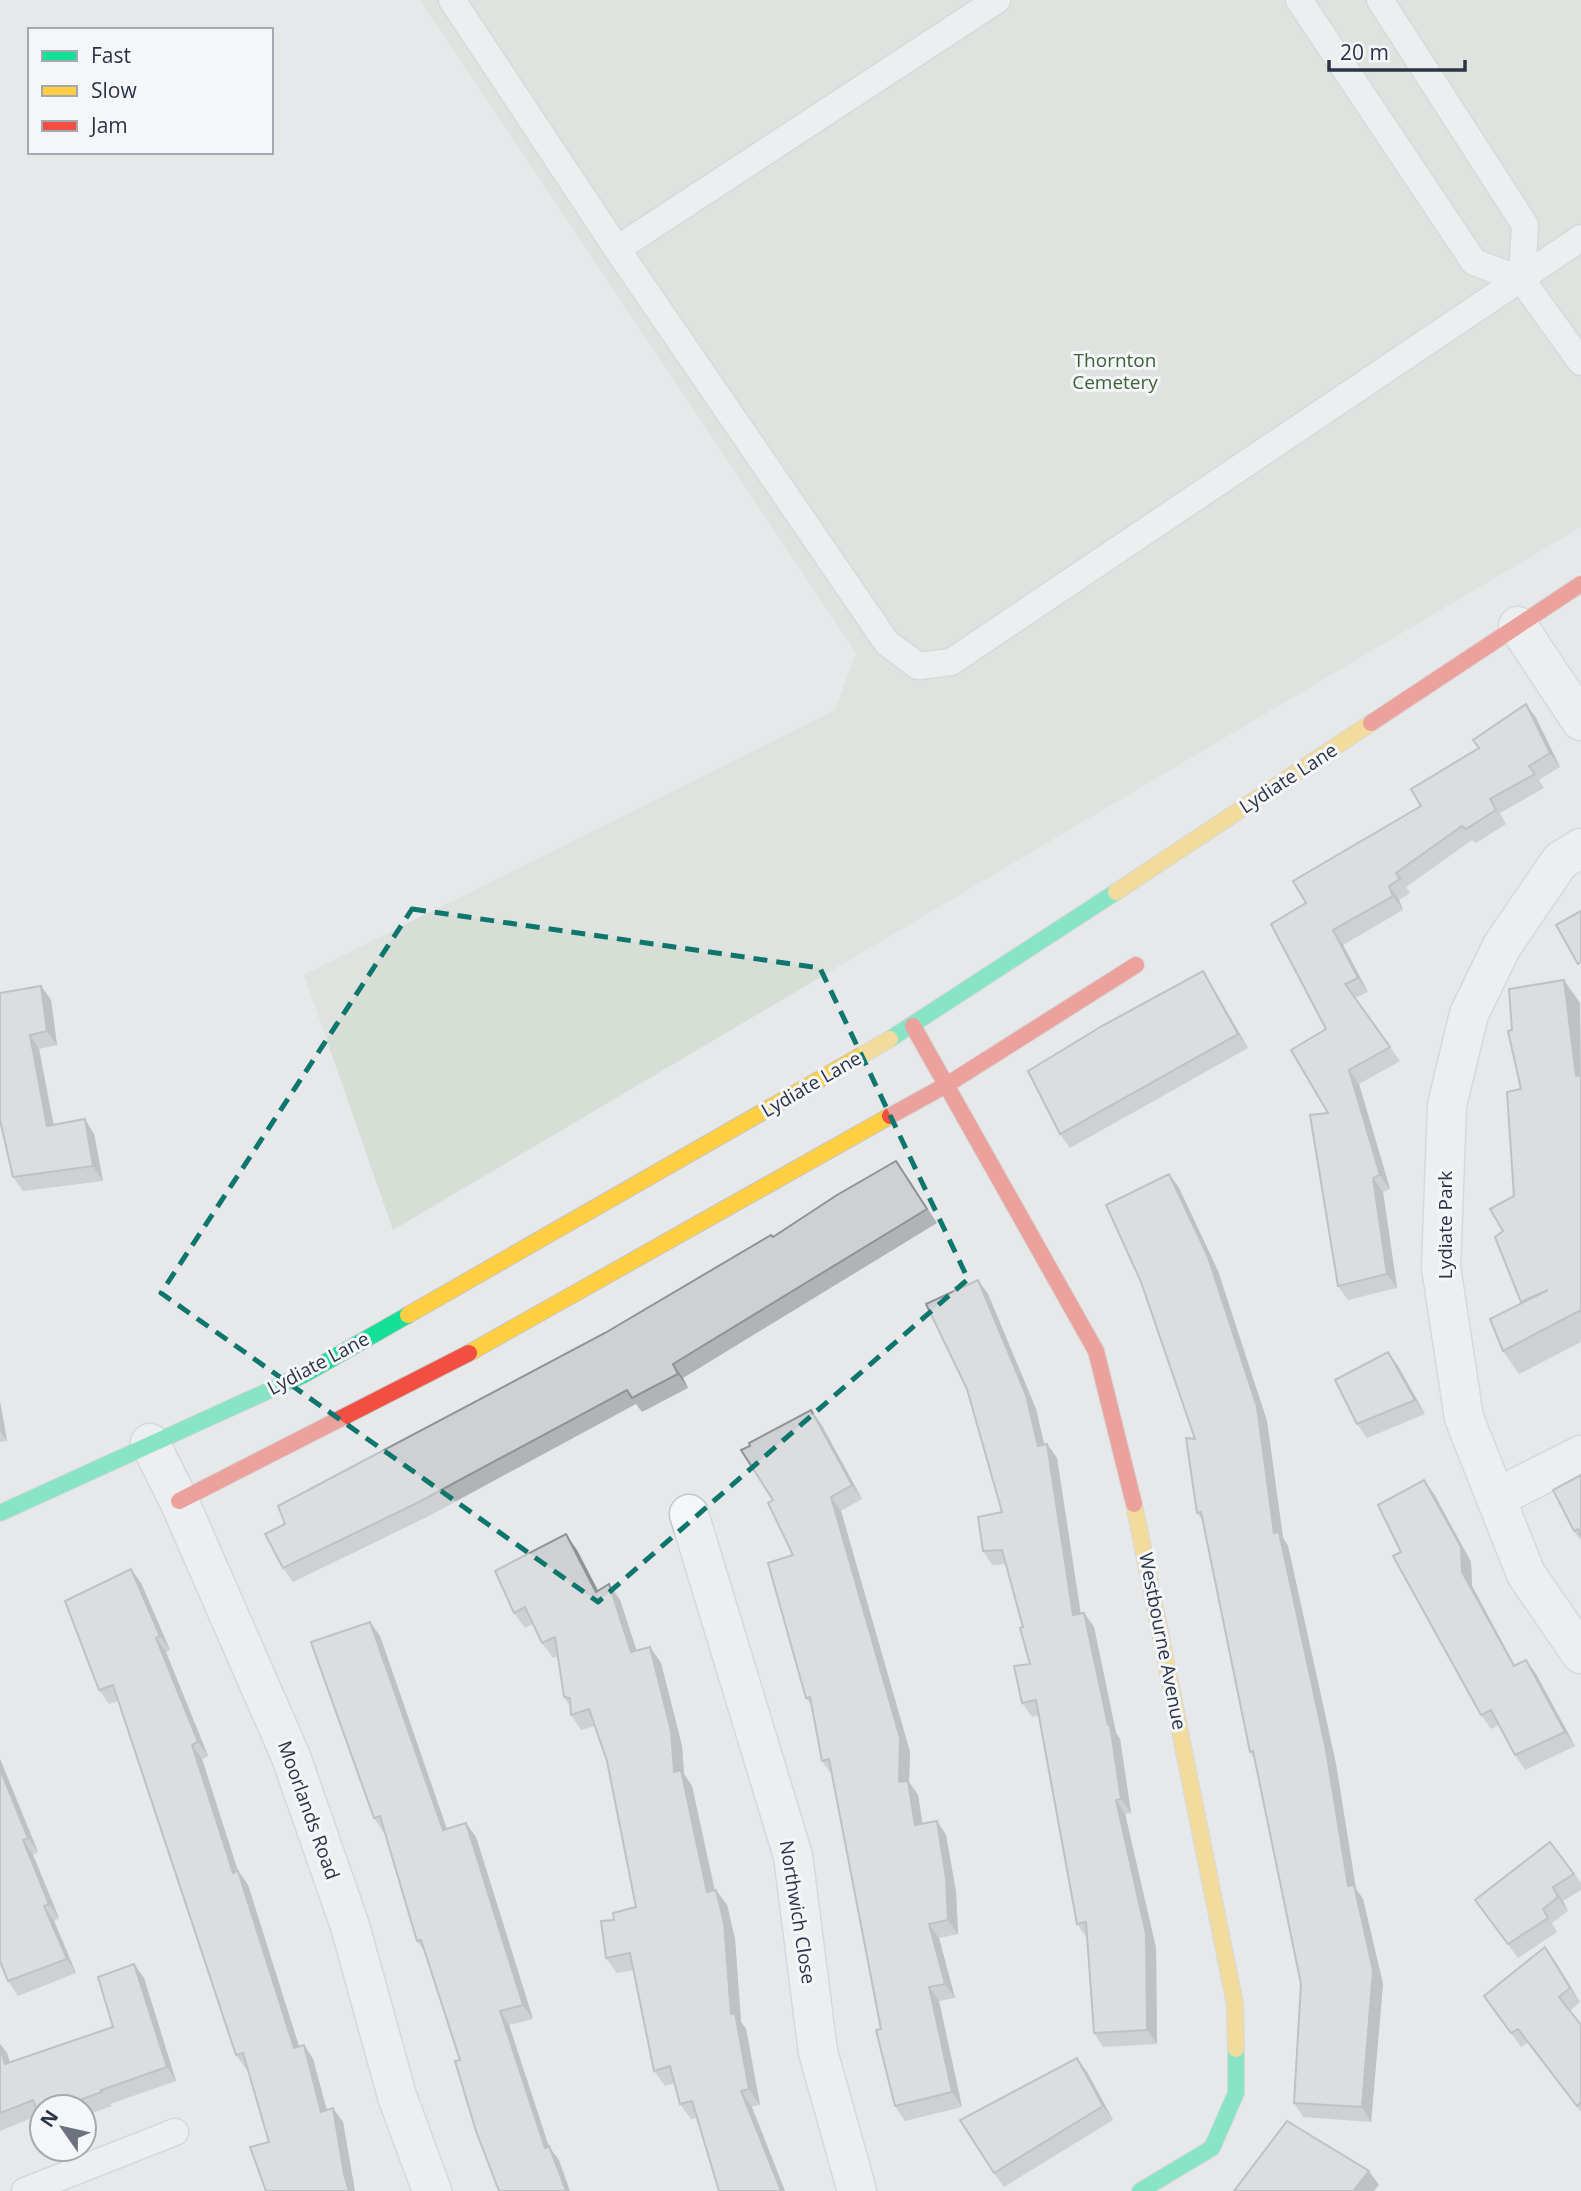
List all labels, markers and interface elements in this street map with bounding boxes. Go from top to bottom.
legend [28,28,273,154]
scale bar [1329,28,1466,72]
text: 20 m [1340,38,1389,66]
text: Fast [91,41,131,69]
text: Slow [91,76,137,104]
text: Jam [89,111,128,139]
park label: Thornton Cemetery [1072,347,1158,395]
street label: Lydiate Lane [1234,737,1342,819]
street label: Lydiate Lane [756,1045,866,1123]
street label: Lydiate Park [1432,1171,1458,1279]
street label: Lydiate Lane [263,1325,373,1401]
street label: Westbourne Avenue [1133,1550,1193,1732]
street label: Moorlands Road [272,1737,346,1883]
street label: Northwich Close [774,1838,822,1986]
north arrow [28,2093,98,2163]
text: N [34,2105,64,2132]

